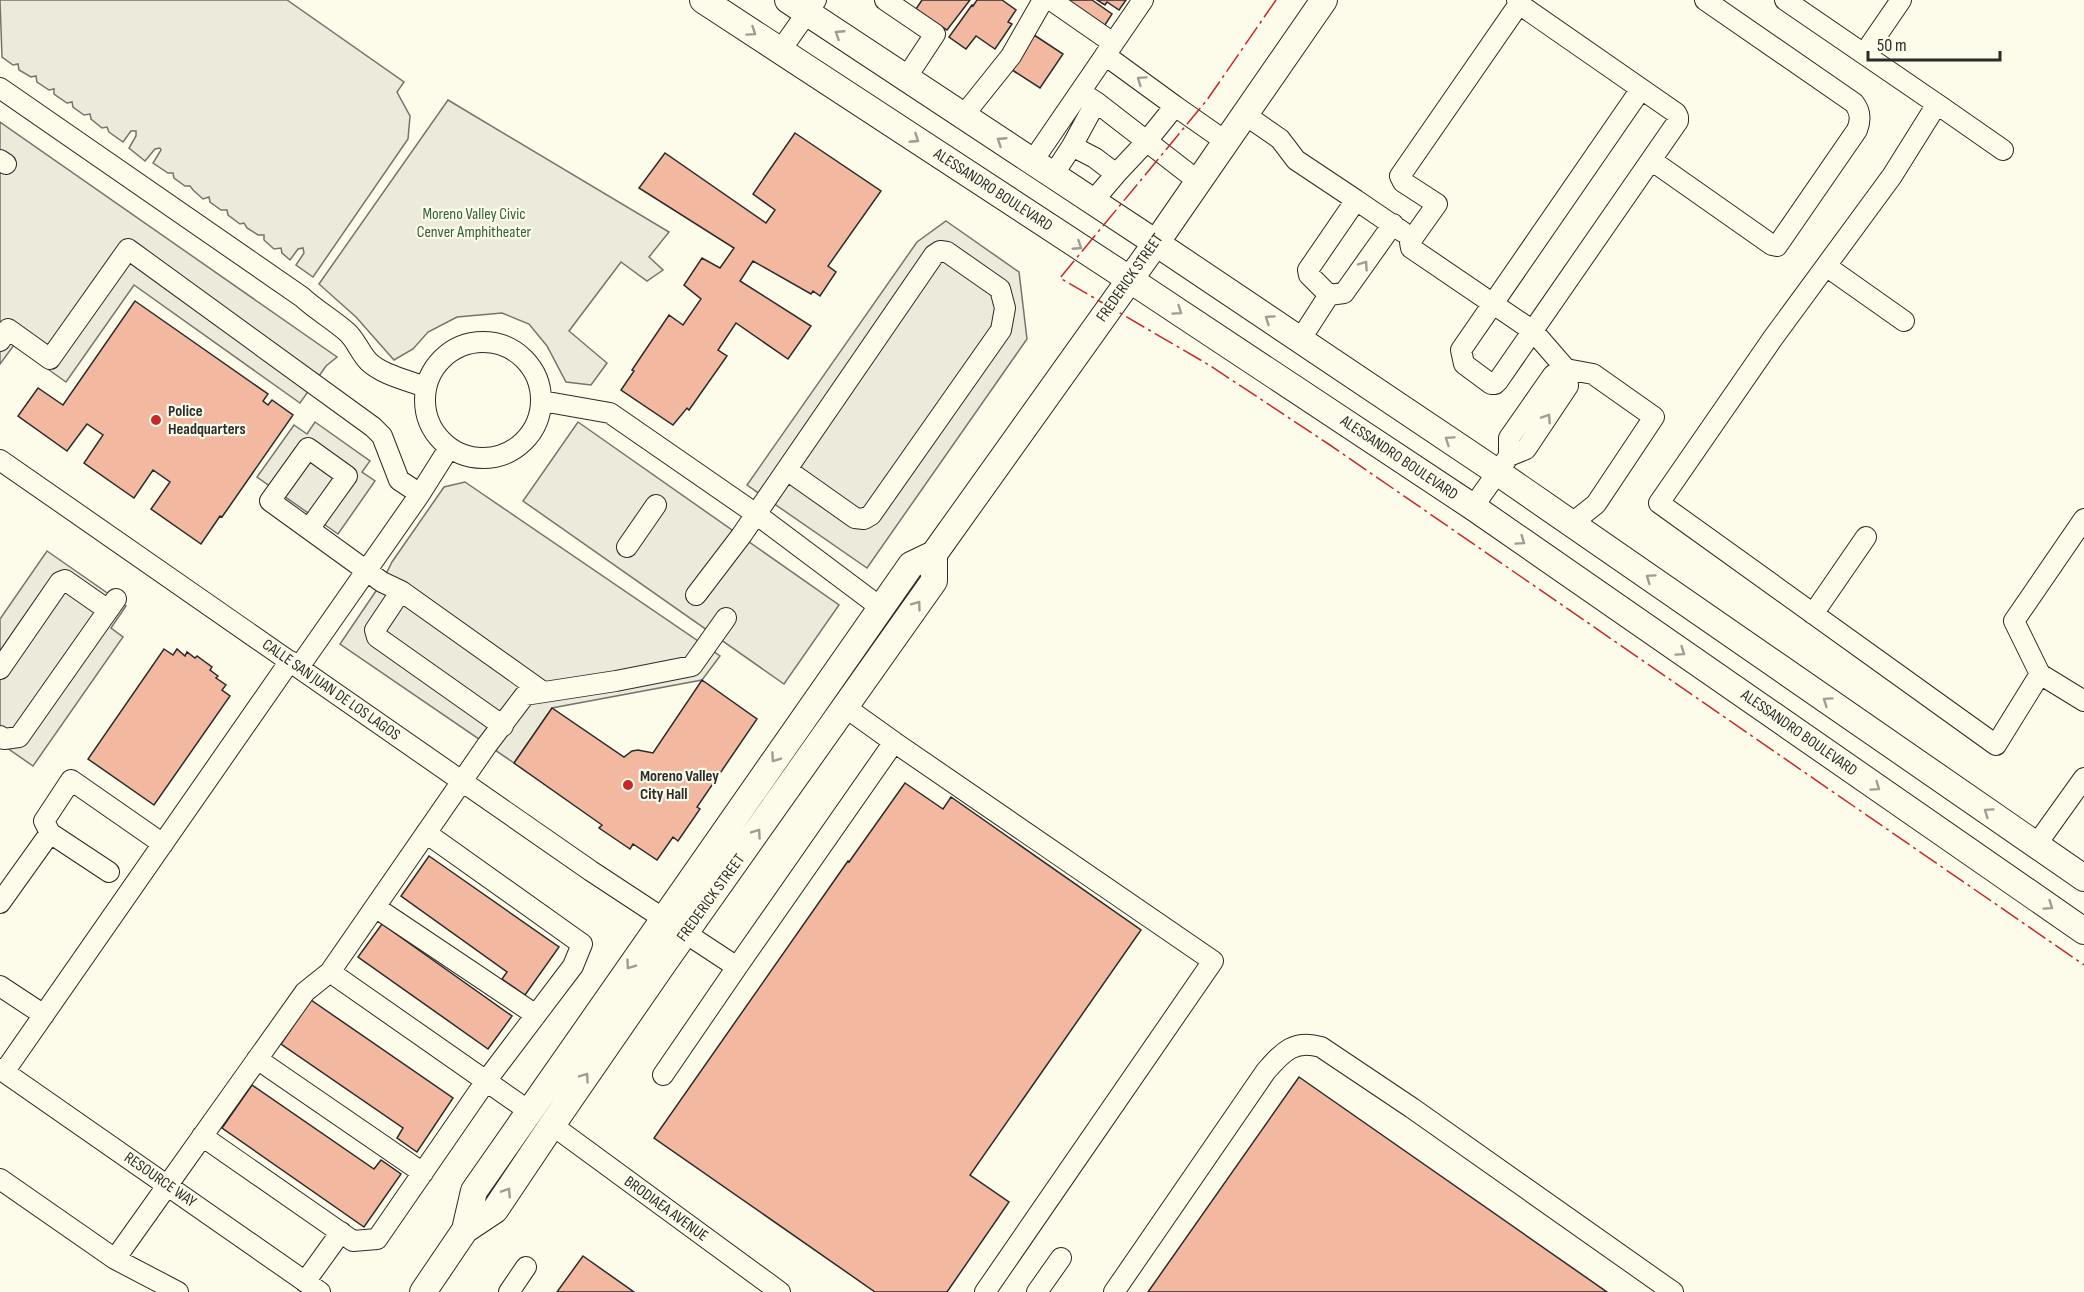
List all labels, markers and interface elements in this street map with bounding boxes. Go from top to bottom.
scale bar [1868,24,2000,62]
one-way arrow [745,25,756,36]
one-way arrow [834,30,845,41]
text: 50 m [1877,35,1907,56]
one-way arrow [1136,76,1147,87]
one-way arrow [908,132,919,143]
one-way arrow [997,138,1008,149]
street label: ALESSANDRO BOULEVARD [929,144,1056,236]
park label: Moreno Valley Civic Cenver Amphitheater [417,205,532,242]
street label: FREDERICK STREET [1093,230,1168,326]
one-way arrow [1072,238,1082,250]
one-way arrow [1357,261,1368,272]
one-way arrow [1171,304,1182,315]
one-way arrow [1265,316,1276,327]
place label: Police Headquarters [168,402,246,439]
street label: ALESSANDRO BOULEVARD [1336,411,1461,504]
marker: Police Headquarters [149,413,163,427]
one-way arrow [1540,414,1551,425]
one-way arrow [1444,436,1455,447]
one-way arrow [1515,534,1526,545]
one-way arrow [1645,574,1656,585]
one-way arrow [910,600,921,611]
street label: CALLE SAN JUAN DE LOS LAGOS [258,635,404,745]
one-way arrow [1675,645,1686,656]
street label: ALESSANDRO BOULEVARD [1736,685,1861,780]
one-way arrow [1823,697,1834,708]
one-way arrow [771,752,782,763]
place label: Moreno Valley City Hall [640,767,719,804]
marker: Moreno Valley City Hall [621,778,635,792]
one-way arrow [1870,780,1881,791]
one-way arrow [1984,808,1995,819]
one-way arrow [750,829,761,840]
street label: FREDERICK STREET [673,850,749,945]
one-way arrow [2042,899,2053,910]
one-way arrow [626,958,637,969]
one-way arrow [578,1072,589,1083]
street label: RESOURCE WAY [120,1148,200,1212]
street label: BRODIAEA AVENUE [620,1172,712,1246]
one-way arrow [500,1188,512,1198]

